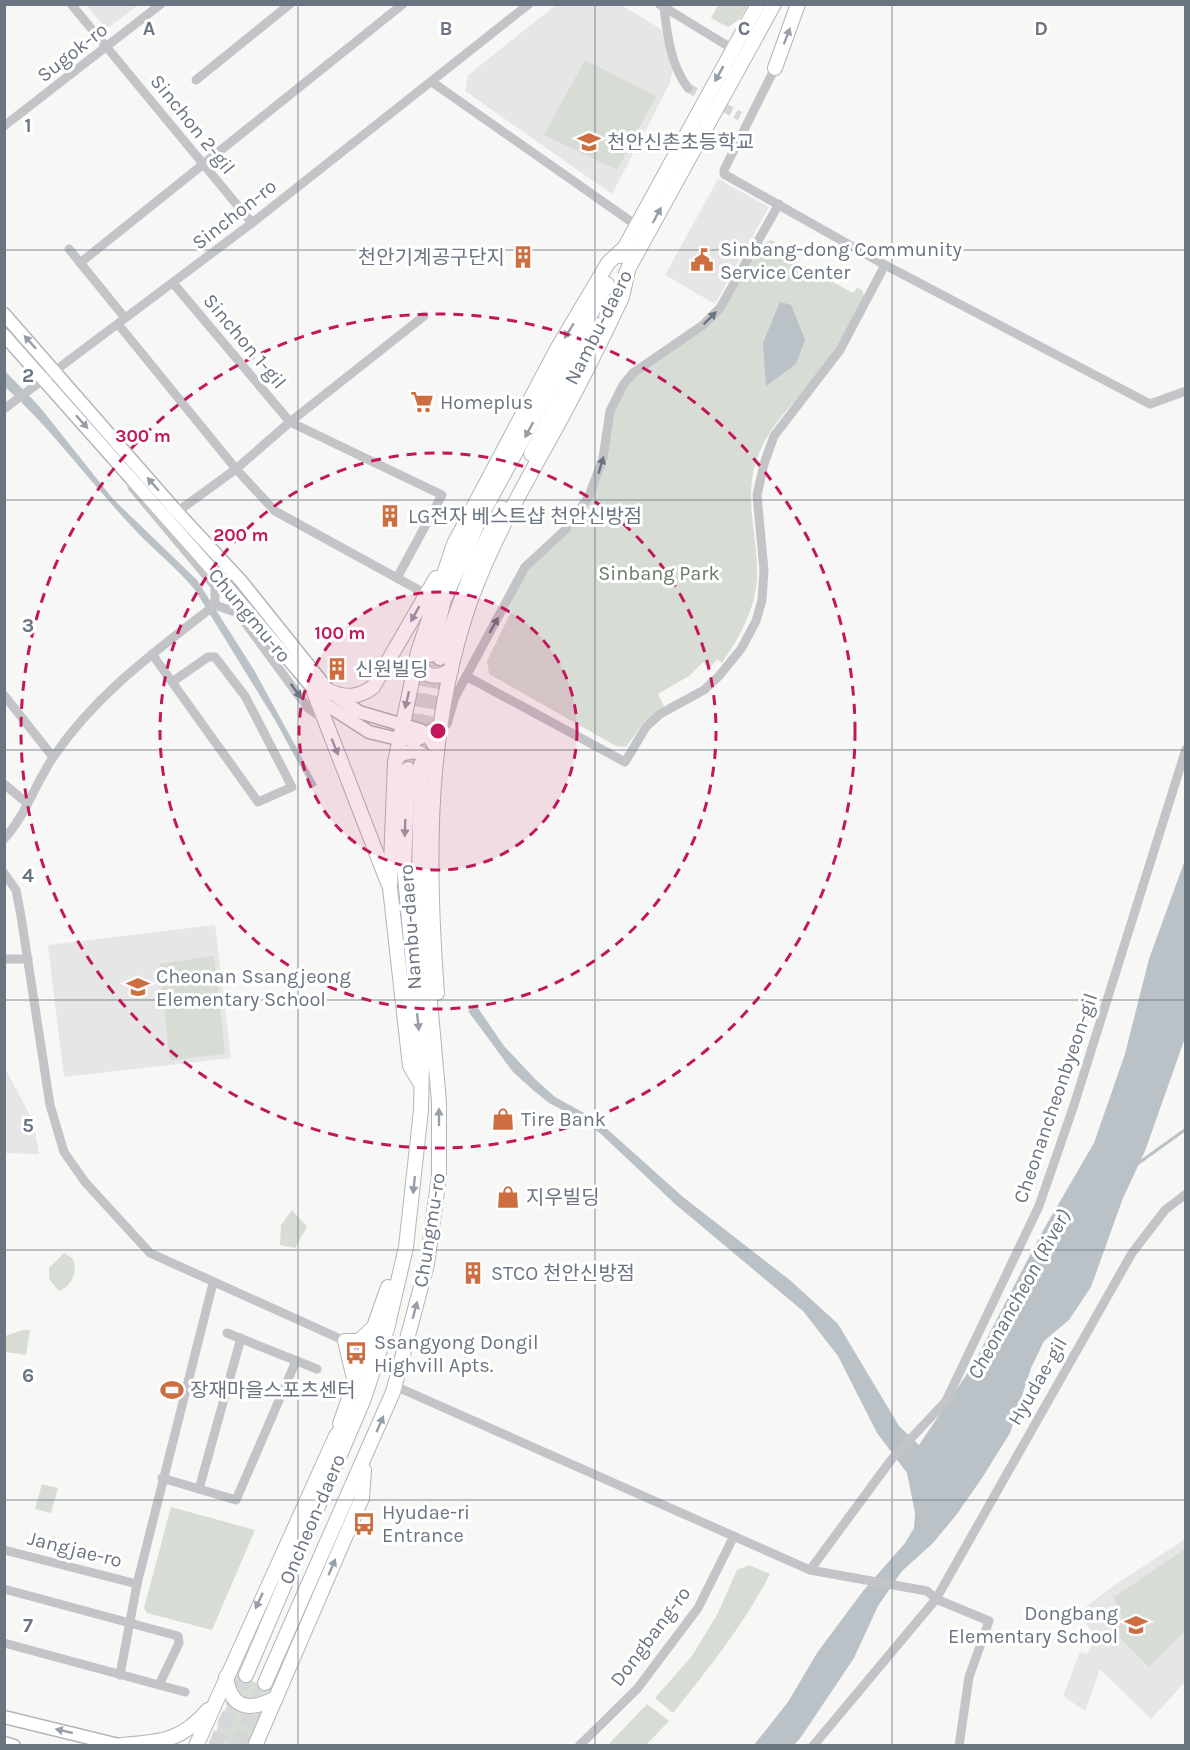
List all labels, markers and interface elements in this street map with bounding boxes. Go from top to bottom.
text: A [143,17,156,40]
text: B [440,17,452,40]
text: C [738,17,750,40]
text: D [1034,17,1048,40]
street label: Sugok-ro [33,18,112,87]
one-way arrow [783,27,792,45]
one-way arrow [714,65,724,82]
street label: Sinchon 2-gil [145,70,240,179]
text: 1 [24,114,32,137]
school or university icon: 천안신촌초등학교 [576,129,602,155]
place label: 천안신촌초등학교 [607,131,754,154]
street label: Sinchon-ro [188,174,281,254]
one-way arrow [652,206,662,223]
place label: Sinbang-dong Community Service Center [720,238,962,284]
building icon: 천안기계공구단지 [510,244,536,270]
place label: 천안기계공구단지 [358,246,505,269]
public building icon: Sinbang-dong Community Service Center [689,247,715,273]
street label: Nambu-daero [560,266,637,388]
street label: Sinchon 1-gil [198,289,291,393]
one-way arrow [702,311,716,325]
one-way arrow [563,323,574,339]
one-way arrow [23,335,37,350]
text: 2 [22,364,34,387]
supermarket icon: Homeplus [409,389,435,415]
place label: Homeplus [440,391,533,414]
one-way arrow [75,415,88,430]
one-way arrow [524,421,534,438]
text: 300 m [115,425,171,447]
one-way arrow [597,456,606,474]
one-way arrow [147,477,160,492]
building icon: LG전자 베스트샵 천안신방점 [377,503,403,529]
place label: LG전자 베스트샵 천안신방점 [408,505,642,528]
text: 200 m [213,524,269,546]
park label: Sinbang Park [598,562,720,585]
street label: Chungmu-ro [204,564,296,667]
one-way arrow [410,606,421,622]
text: 3 [22,614,34,637]
one-way arrow [489,616,499,633]
text: 100 m [315,622,365,644]
building icon: 신원빌딩 [324,656,350,682]
place label: 신원빌딩 [355,658,429,681]
one-way arrow [290,683,302,699]
one-way arrow [402,691,412,709]
centre of rings [428,721,448,741]
one-way arrow [331,738,341,756]
one-way arrow [401,818,410,837]
text: 4 [22,864,34,887]
street label: Nambu-daero [395,864,426,990]
place label: Cheonan Ssangjeong Elementary School [156,965,351,1011]
school or university icon: Cheonan Ssangjeong Elementary School [125,974,151,1000]
street label: Cheonancheonbyeon-gil [1009,990,1102,1206]
one-way arrow [413,1013,423,1032]
shop icon: Tire Bank [490,1106,516,1132]
one-way arrow [434,1107,444,1126]
place label: Tire Bank [521,1108,606,1131]
text: 5 [22,1114,34,1137]
street label: Chungmu-ro [409,1171,450,1289]
one-way arrow [409,1175,419,1194]
shop icon: 지우빌딩 [495,1184,521,1210]
place label: 지우빌딩 [526,1186,600,1209]
water label: Cheonancheon (River) [962,1205,1076,1383]
building icon: STCO 천안신방점 [460,1260,486,1286]
place label: STCO 천안신방점 [491,1262,635,1285]
one-way arrow [411,1300,421,1319]
place label: Ssangyong Dongil Highvill Apts. [374,1331,539,1377]
street label: Hyudae-gil [1003,1333,1072,1429]
bus stop icon: Ssangyong Dongil Highvill Apts. [343,1340,369,1366]
text: 6 [22,1364,34,1387]
sports icon: 장재마을스포츠센터 [159,1377,185,1403]
place label: 장재마을스포츠센터 [190,1379,356,1402]
one-way arrow [375,1415,385,1433]
street label: Oncheon-daero [275,1451,350,1588]
place label: Hyudae-ri Entrance [382,1501,470,1547]
bus stop icon: Hyudae-ri Entrance [351,1511,377,1537]
street label: Jangjae-ro [25,1527,125,1572]
one-way arrow [327,1558,337,1576]
street label: Dongbang-ro [605,1582,695,1691]
one-way arrow [255,1593,264,1610]
place label: Dongbang Elementary School [948,1602,1118,1648]
school or university icon: Dongbang Elementary School [1123,1612,1149,1638]
text: 7 [23,1614,33,1637]
one-way arrow [54,1726,73,1736]

